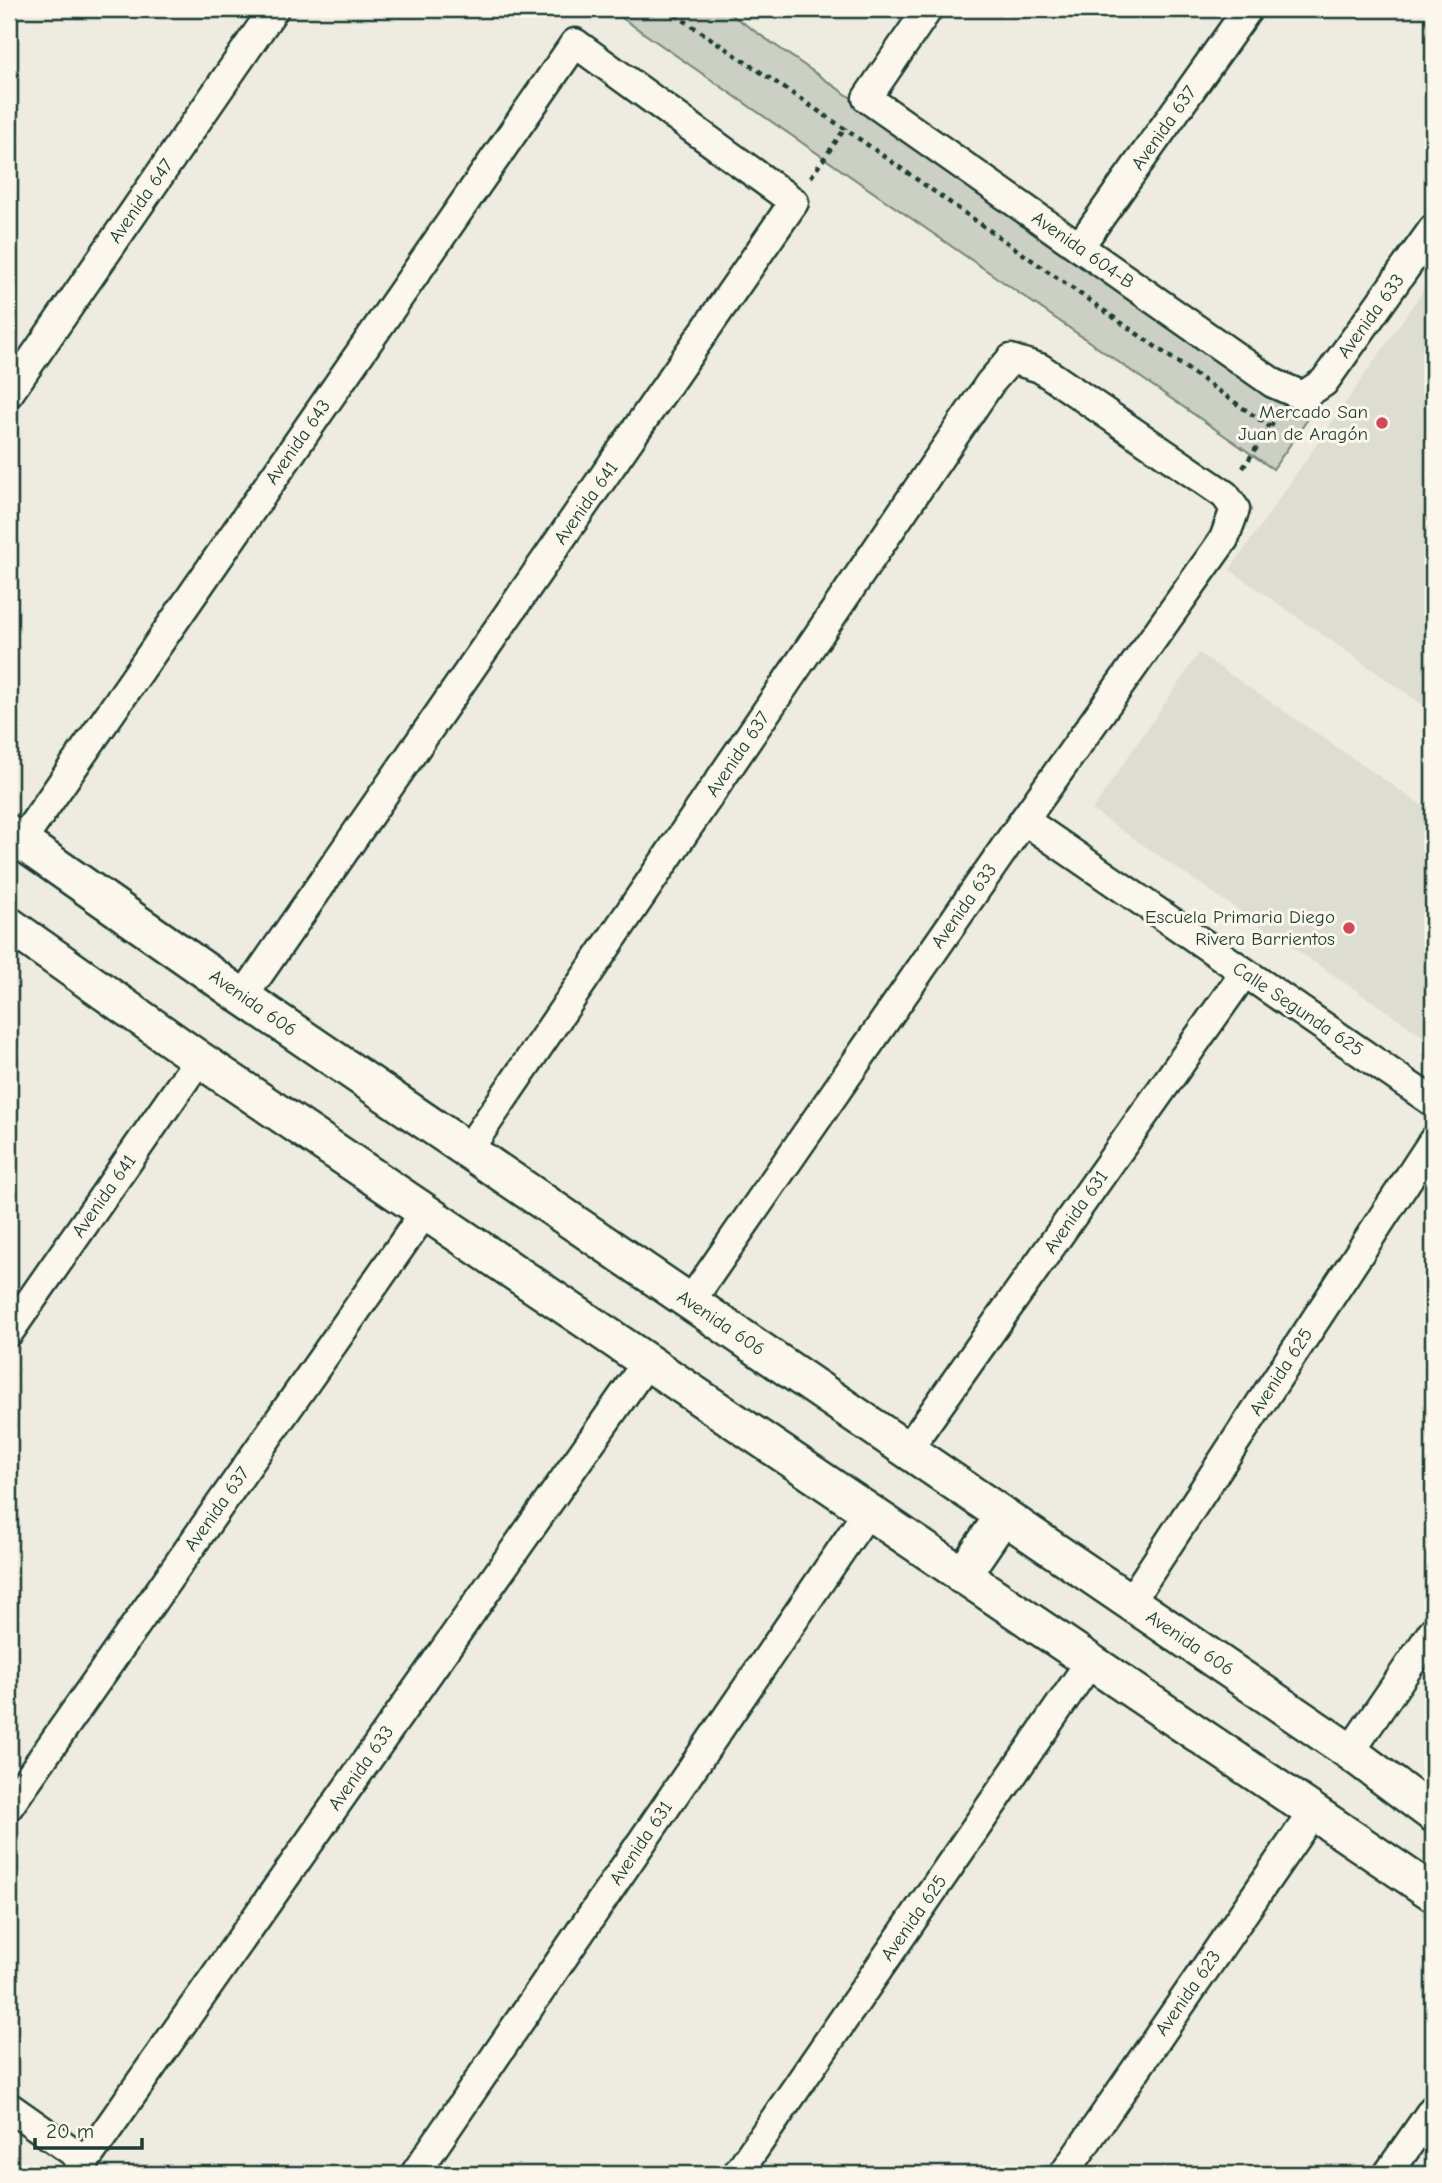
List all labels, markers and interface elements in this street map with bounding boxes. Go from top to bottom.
street label: Avenida 637 [1127,82,1201,174]
street label: Avenida 647 [104,155,178,247]
street label: Avenida 604-B [1028,207,1138,293]
street label: Avenida 633 [1333,270,1409,362]
street label: Avenida 643 [261,395,335,489]
place label: Mercado San Juan de Aragón [1238,401,1368,445]
marker: Mercado San Juan de Aragón [1374,415,1390,431]
street label: Avenida 641 [549,457,623,549]
street label: Avenida 637 [701,707,775,801]
street label: Avenida 633 [927,859,1001,953]
place label: Escuela Primaria Diego Rivera Barrientos [1145,906,1335,950]
marker: Escuela Primaria Diego Rivera Barrientos [1341,920,1357,936]
street label: Calle Segunda 625 [1229,957,1367,1061]
street label: Avenida 606 [205,965,301,1041]
street label: Avenida 641 [67,1150,141,1242]
street label: Avenida 631 [1039,1166,1113,1258]
street label: Avenida 606 [673,1286,769,1360]
street label: Avenida 625 [1245,1324,1317,1420]
street label: Avenida 637 [180,1463,254,1555]
street label: Avenida 606 [1142,1606,1238,1680]
street label: Avenida 633 [324,1721,398,1815]
street label: Avenida 631 [605,1797,677,1889]
street label: Avenida 625 [876,1871,952,1965]
street label: Avenida 623 [1151,1946,1225,2040]
scale bar [35,2106,142,2150]
text: 20 m [46,2119,94,2143]

